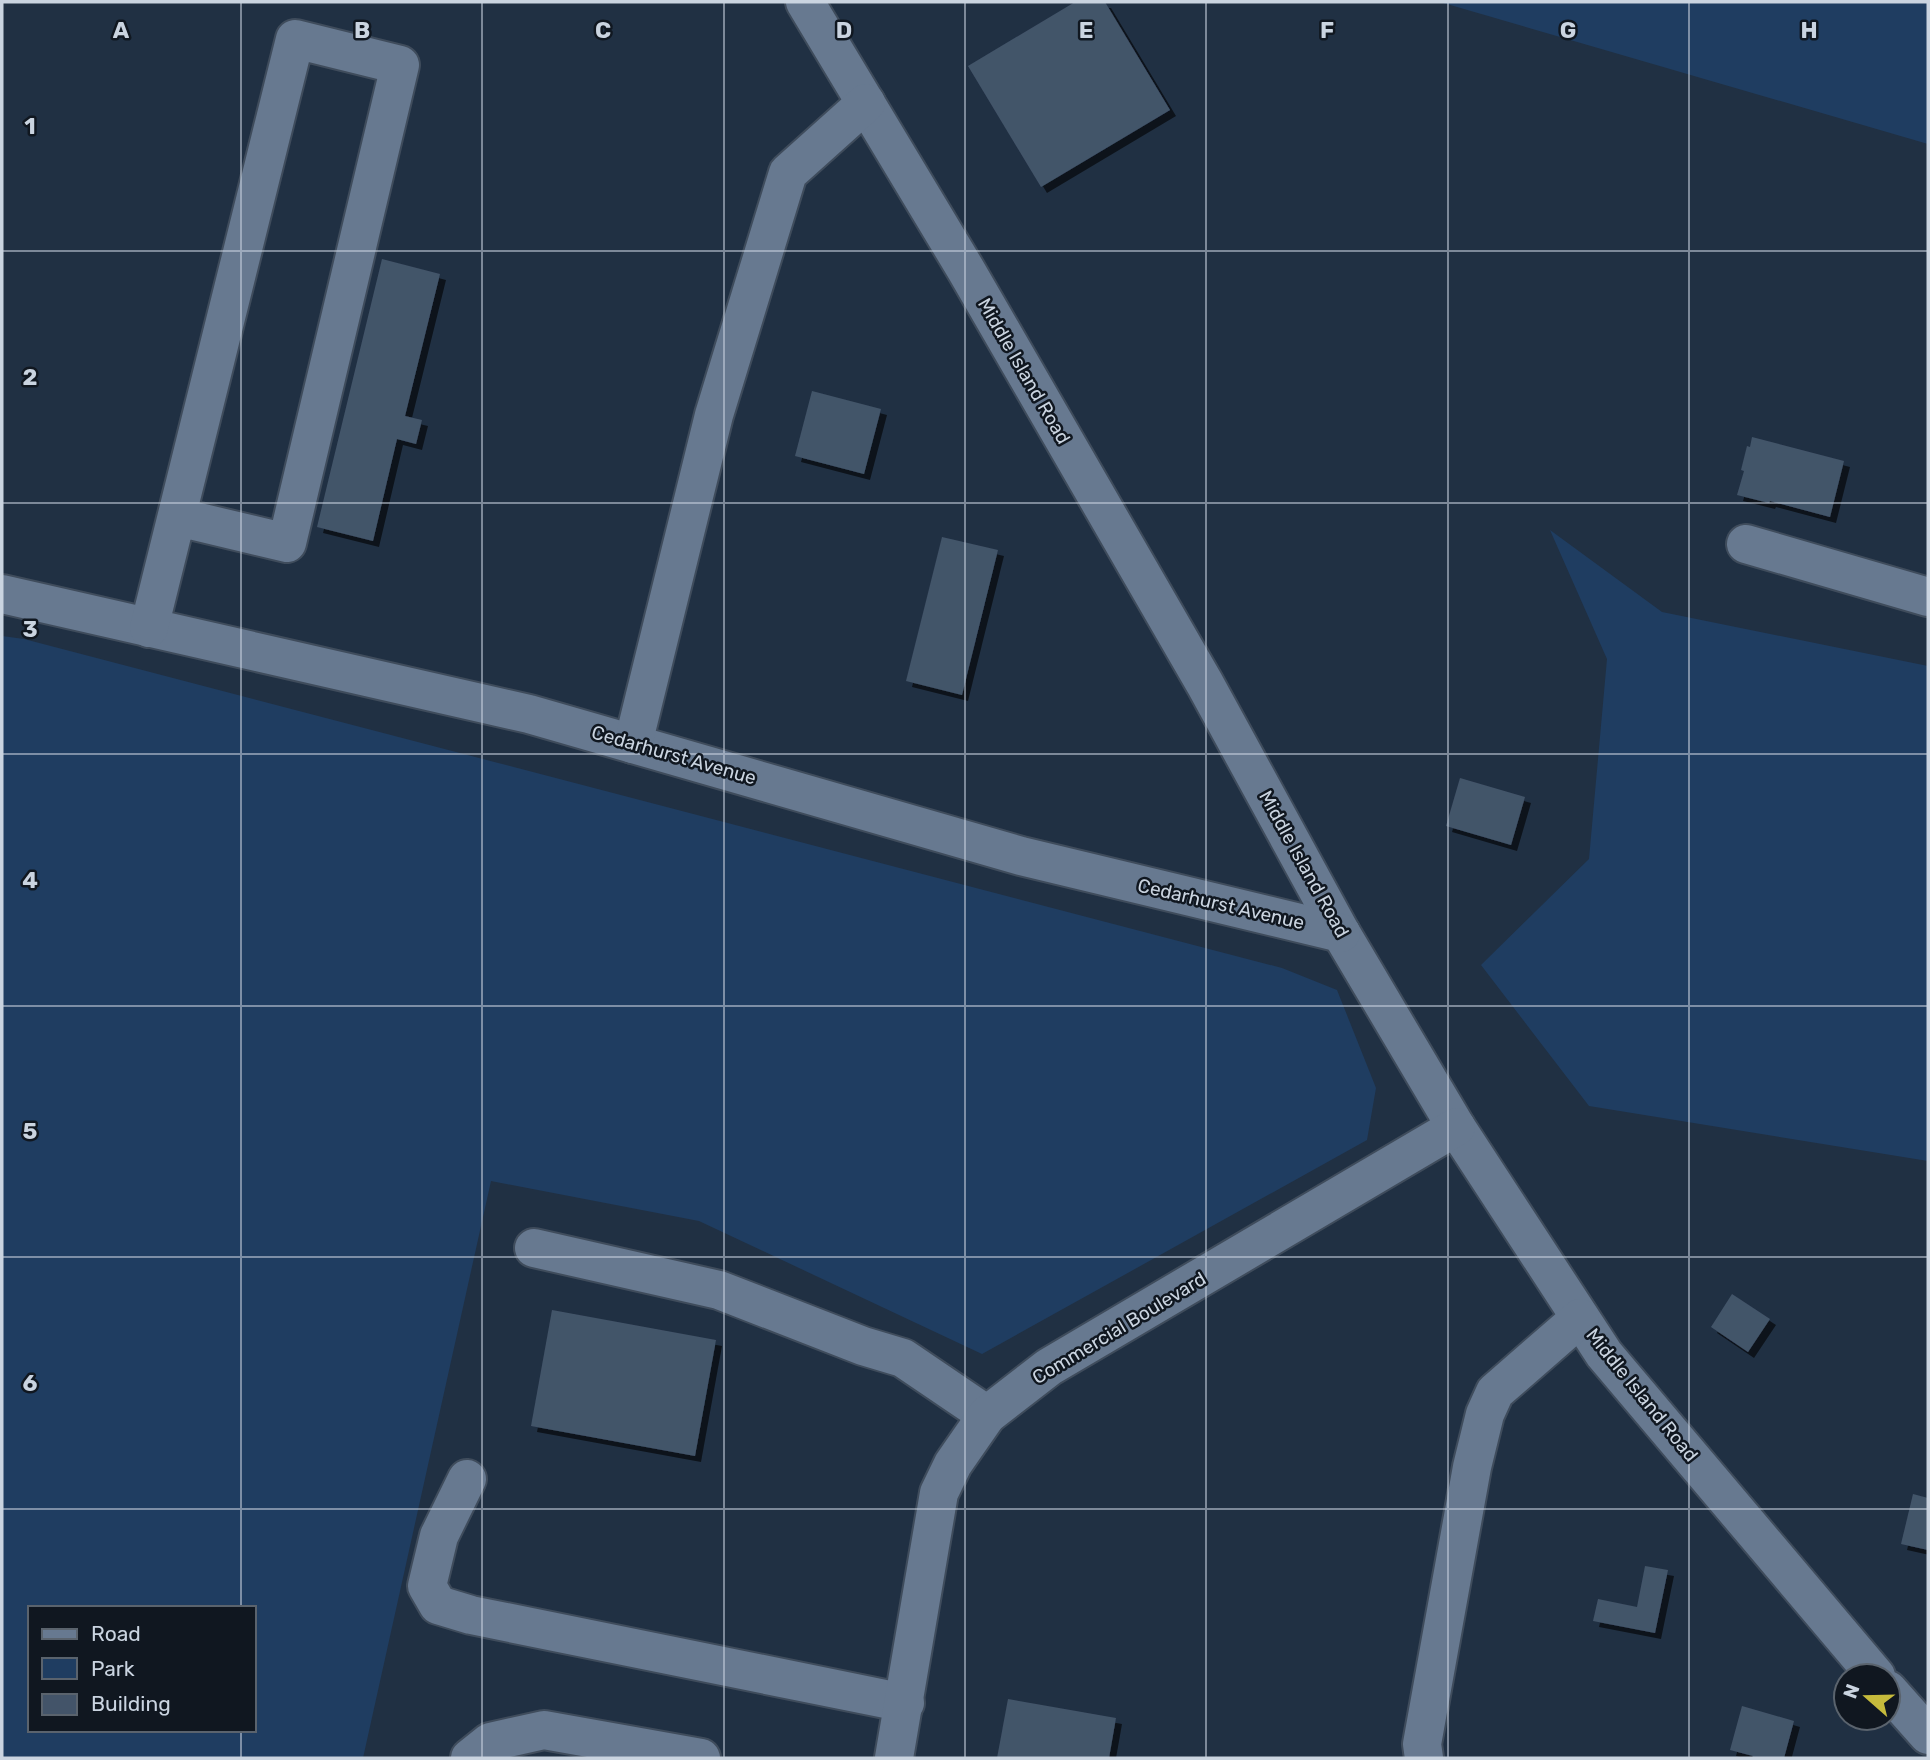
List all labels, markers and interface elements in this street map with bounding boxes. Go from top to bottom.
text: A [113,16,130,44]
text: B [354,16,370,44]
text: C [595,16,611,44]
text: D [836,16,852,44]
text: E [1079,16,1093,44]
text: F [1320,16,1334,44]
text: G [1560,16,1576,44]
text: H [1800,16,1818,44]
text: 1 [24,112,36,140]
street label: Middle Island Road [973,294,1075,448]
text: 2 [23,363,37,391]
text: 3 [22,615,38,643]
street label: Cedarhurst Avenue [589,720,759,790]
street label: Middle Island Road [1254,786,1354,942]
text: 4 [22,866,38,894]
street label: Cedarhurst Avenue [1135,874,1307,934]
text: 5 [23,1117,38,1145]
street label: Commercial Boulevard [1028,1267,1210,1389]
street label: Middle Island Road [1581,1324,1703,1466]
text: 6 [23,1369,38,1397]
legend [28,1606,256,1732]
text: Road [91,1621,141,1646]
text: Park [91,1656,135,1681]
north arrow [1832,1662,1902,1732]
text: N [1838,1681,1865,1702]
text: Building [91,1691,171,1716]

